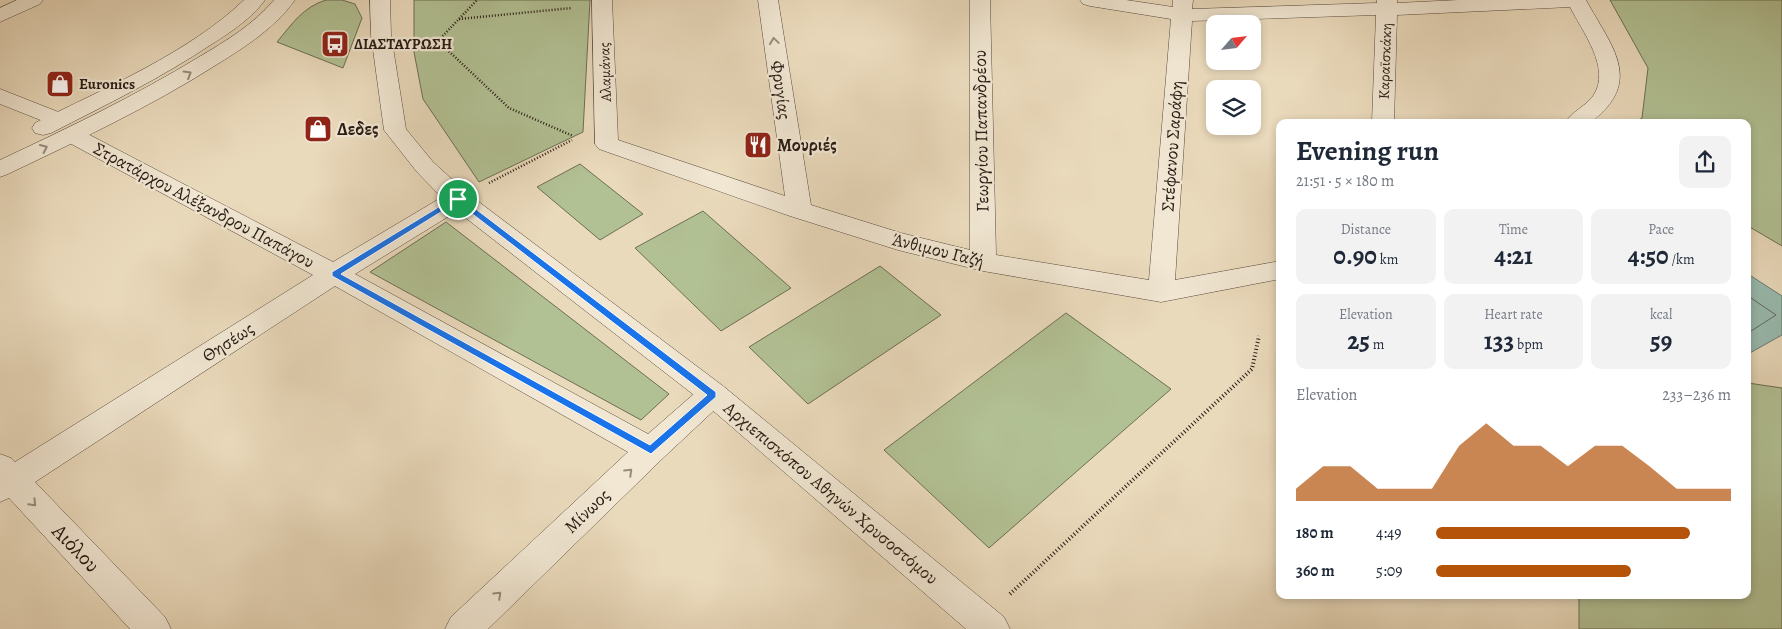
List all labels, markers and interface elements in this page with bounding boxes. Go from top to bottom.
north arrow [1206,15,1261,70]
map controls [1206,15,1261,135]
street label: Καραϊσκάκη [1374,22,1396,100]
bus stop icon: ΔΙΑΣΤΑΥΡΩΣΗ [320,29,350,59]
place label: ΔΙΑΣΤΑΥΡΩΣΗ [354,34,452,54]
one-way arrow [769,36,780,44]
street label: Αλαμάνας [594,42,616,103]
street label: Γεωργίου Παπανδρέου [968,50,994,212]
street label: Φρυγίας [765,59,797,121]
shop icon: Euronics [45,69,75,99]
one-way arrow [183,70,192,80]
place label: Euronics [79,74,135,94]
street label: Στέφανου Σαράφη [1155,80,1189,212]
button: layers [1206,80,1261,135]
shop icon: Δεδες [303,114,333,144]
place label: Δεδες [337,117,379,141]
restaurant icon: Μουριές [743,130,773,160]
text: Evening run [1296,132,1439,170]
place label: Μουριές [777,133,837,157]
street label: Στρατάρχου Αλέξανδρου Παπάγου [89,136,319,274]
button: share [1679,136,1731,188]
one-way arrow [39,144,48,154]
text: 21:51 · 5 × 180 m [1296,170,1394,192]
pin [437,178,479,220]
icon: arrive [444,185,472,213]
text: Distance [1341,220,1391,239]
text: Time [1499,220,1528,239]
text: Pace [1648,220,1674,239]
street label: Άνθιμου Γαζή [889,227,987,273]
text: 0.90 [1333,239,1377,273]
text: 4:21 [1494,239,1533,273]
text: 4:50 [1628,239,1669,273]
text: km [1377,250,1398,269]
text: /km [1669,250,1695,269]
text: Elevation [1339,305,1393,324]
text: Heart rate [1484,305,1543,324]
text: kcal [1650,305,1672,324]
street label: Θησέως [197,316,259,368]
text: 25 [1347,324,1370,358]
text: 133 [1484,324,1514,358]
text: 59 [1650,324,1672,358]
text: m [1370,335,1384,354]
text: bpm [1514,335,1543,354]
text: Elevation [1296,384,1357,406]
text: 233–236 m [1662,384,1731,406]
street label: Αρχιεπισκόπου Αθηνών Χρυσοστόμου [718,395,943,590]
one-way arrow [623,468,632,477]
street label: Μίνωος [559,483,615,539]
one-way arrow [27,497,36,506]
street label: Αιόλου [45,517,106,578]
text: 180 m [1296,522,1334,544]
text: 4:49 [1376,522,1402,544]
text: 360 m [1296,560,1335,582]
text: 5:09 [1376,560,1403,582]
one-way arrow [492,592,501,601]

